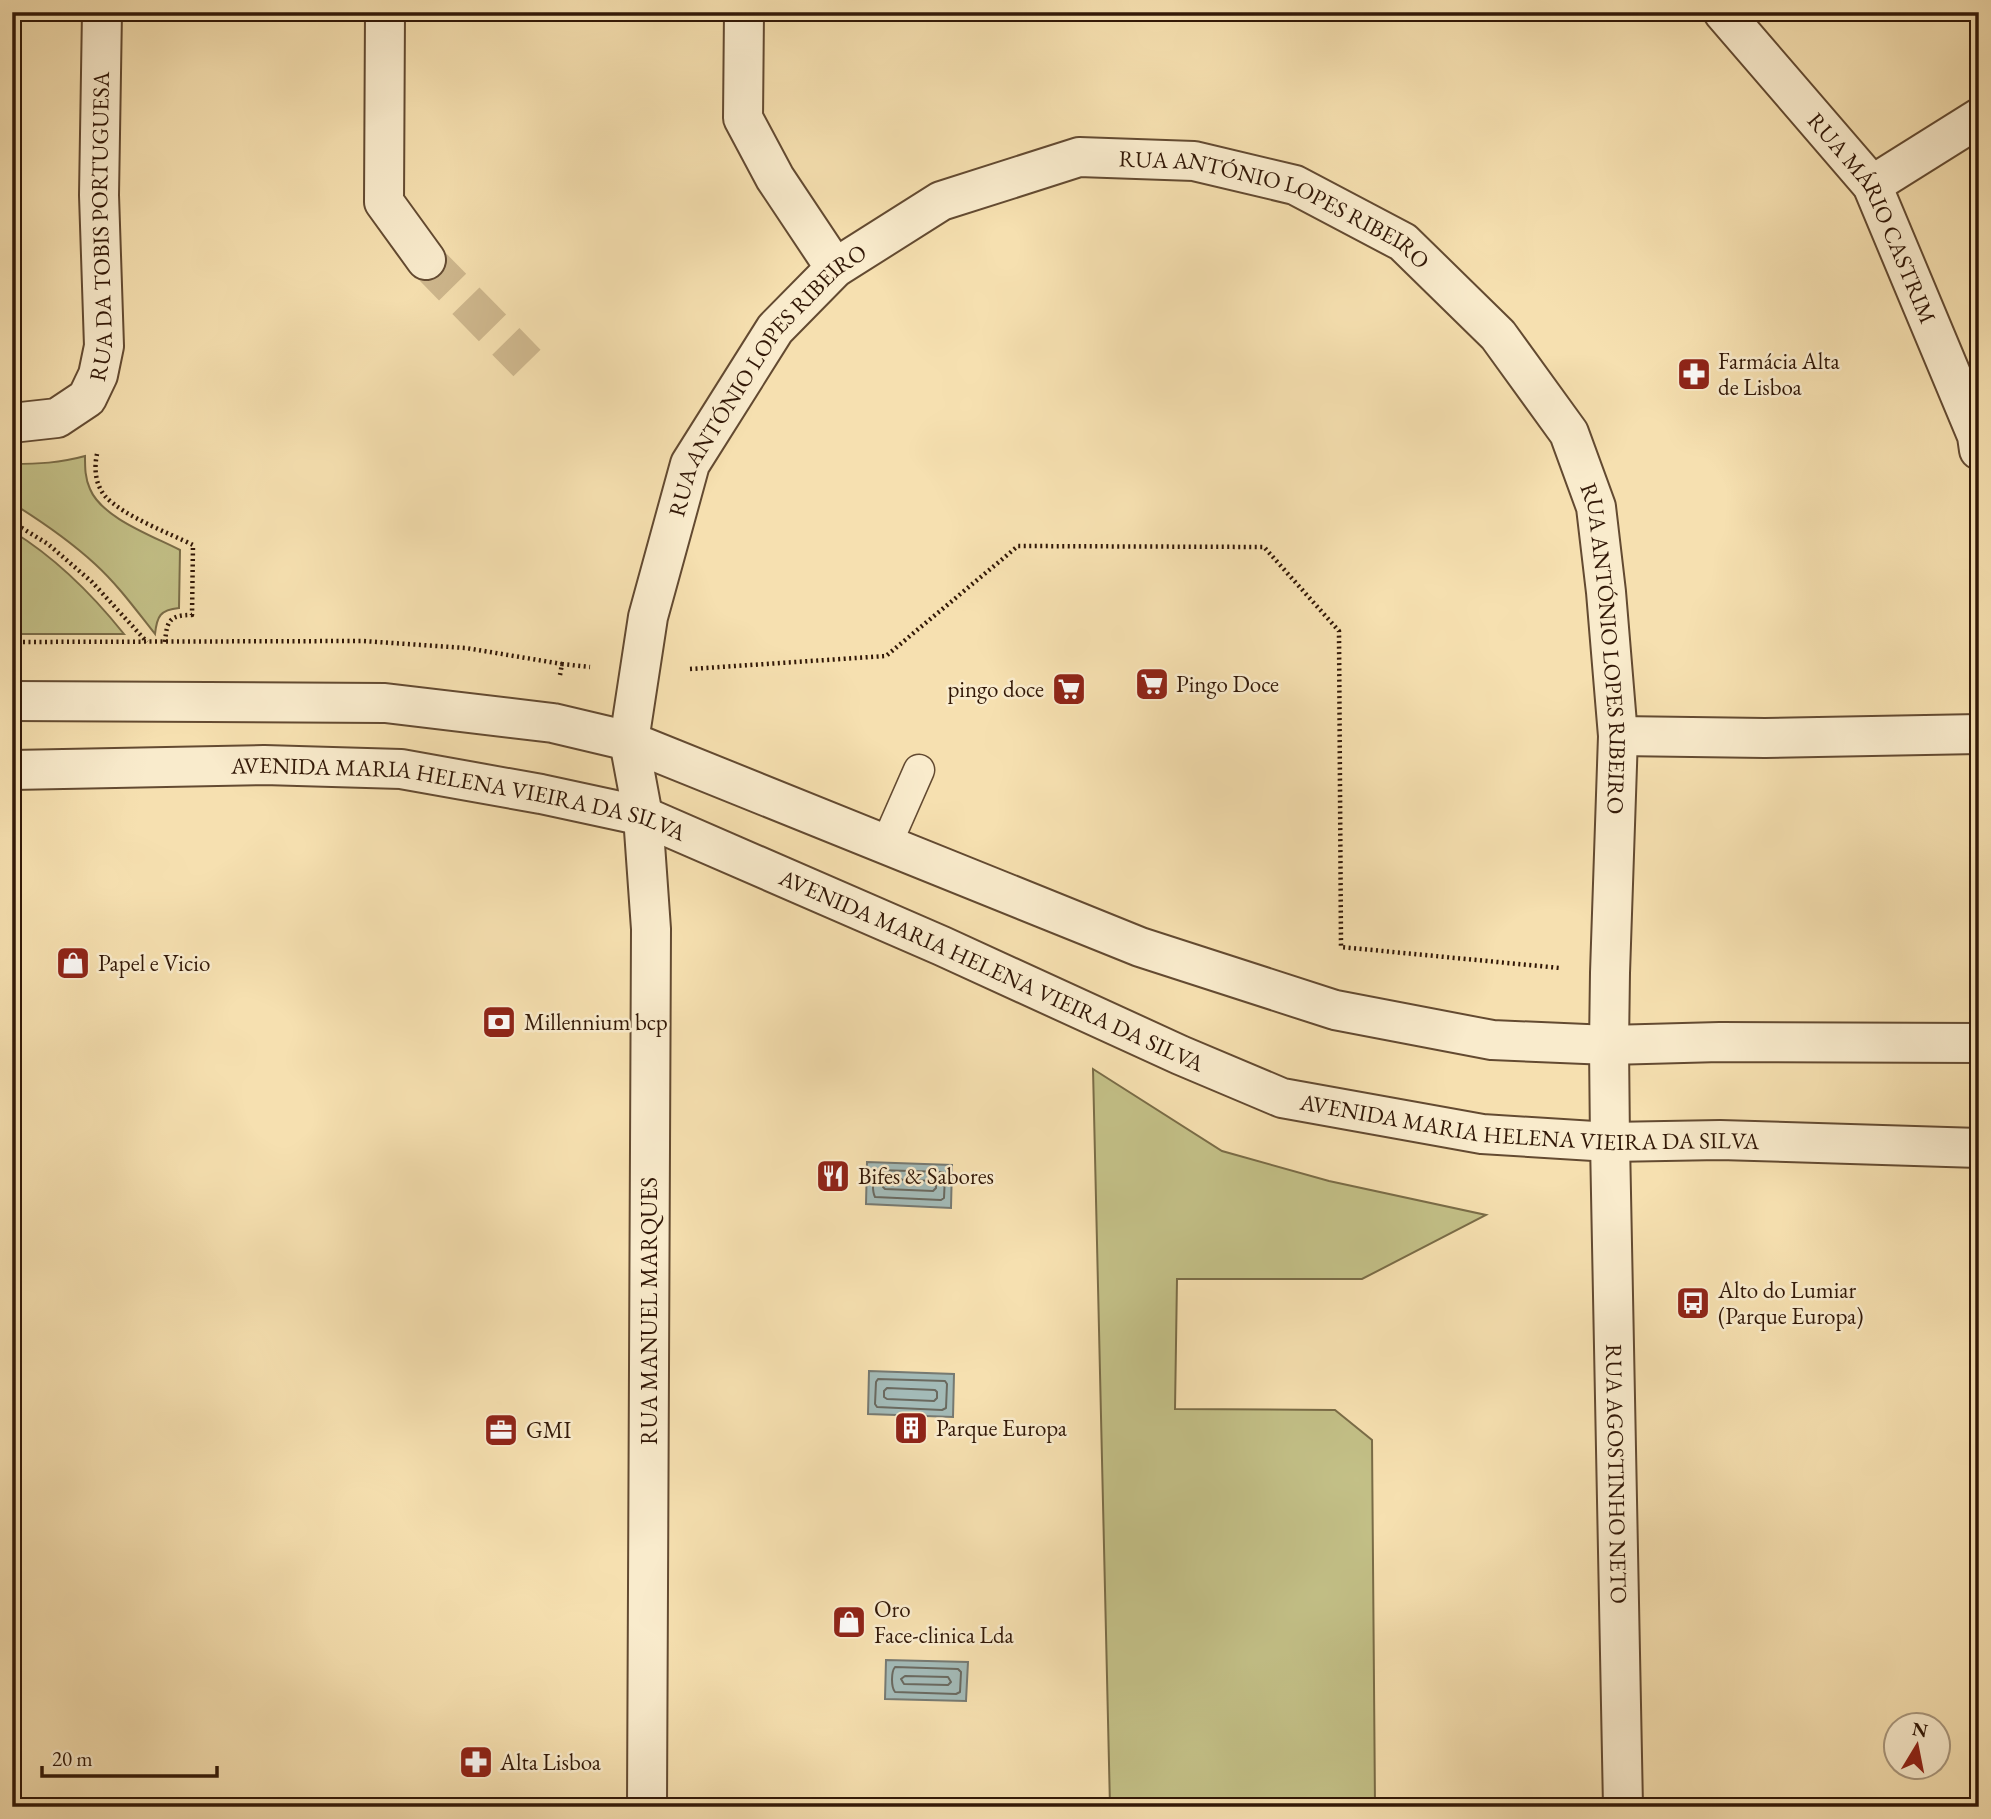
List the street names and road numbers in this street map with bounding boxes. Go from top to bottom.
street label: RUA DA TOBIS PORTUGUESA [82,70,119,384]
street label: RUA MÁRIO CASTRIM [1801,106,1943,328]
street label: RUA ANTÓNIO LOPES RIBEIRO [1118,143,1437,275]
street label: RUA ANTÓNIO LOPES RIBEIRO [661,237,872,520]
street label: RUA ANTÓNIO LOPES RIBEIRO [1573,479,1633,815]
street label: AVENIDA MARIA HELENA VIEIRA DA SILVA [230,750,692,848]
street label: AVENIDA MARIA HELENA VIEIRA DA SILVA [774,862,1209,1079]
street label: AVENIDA MARIA HELENA VIEIRA DA SILVA [1297,1086,1761,1157]
street label: RUA MANUEL MARQUES [634,1177,664,1445]
street label: RUA AGOSTINHO NETO [1599,1344,1634,1604]

